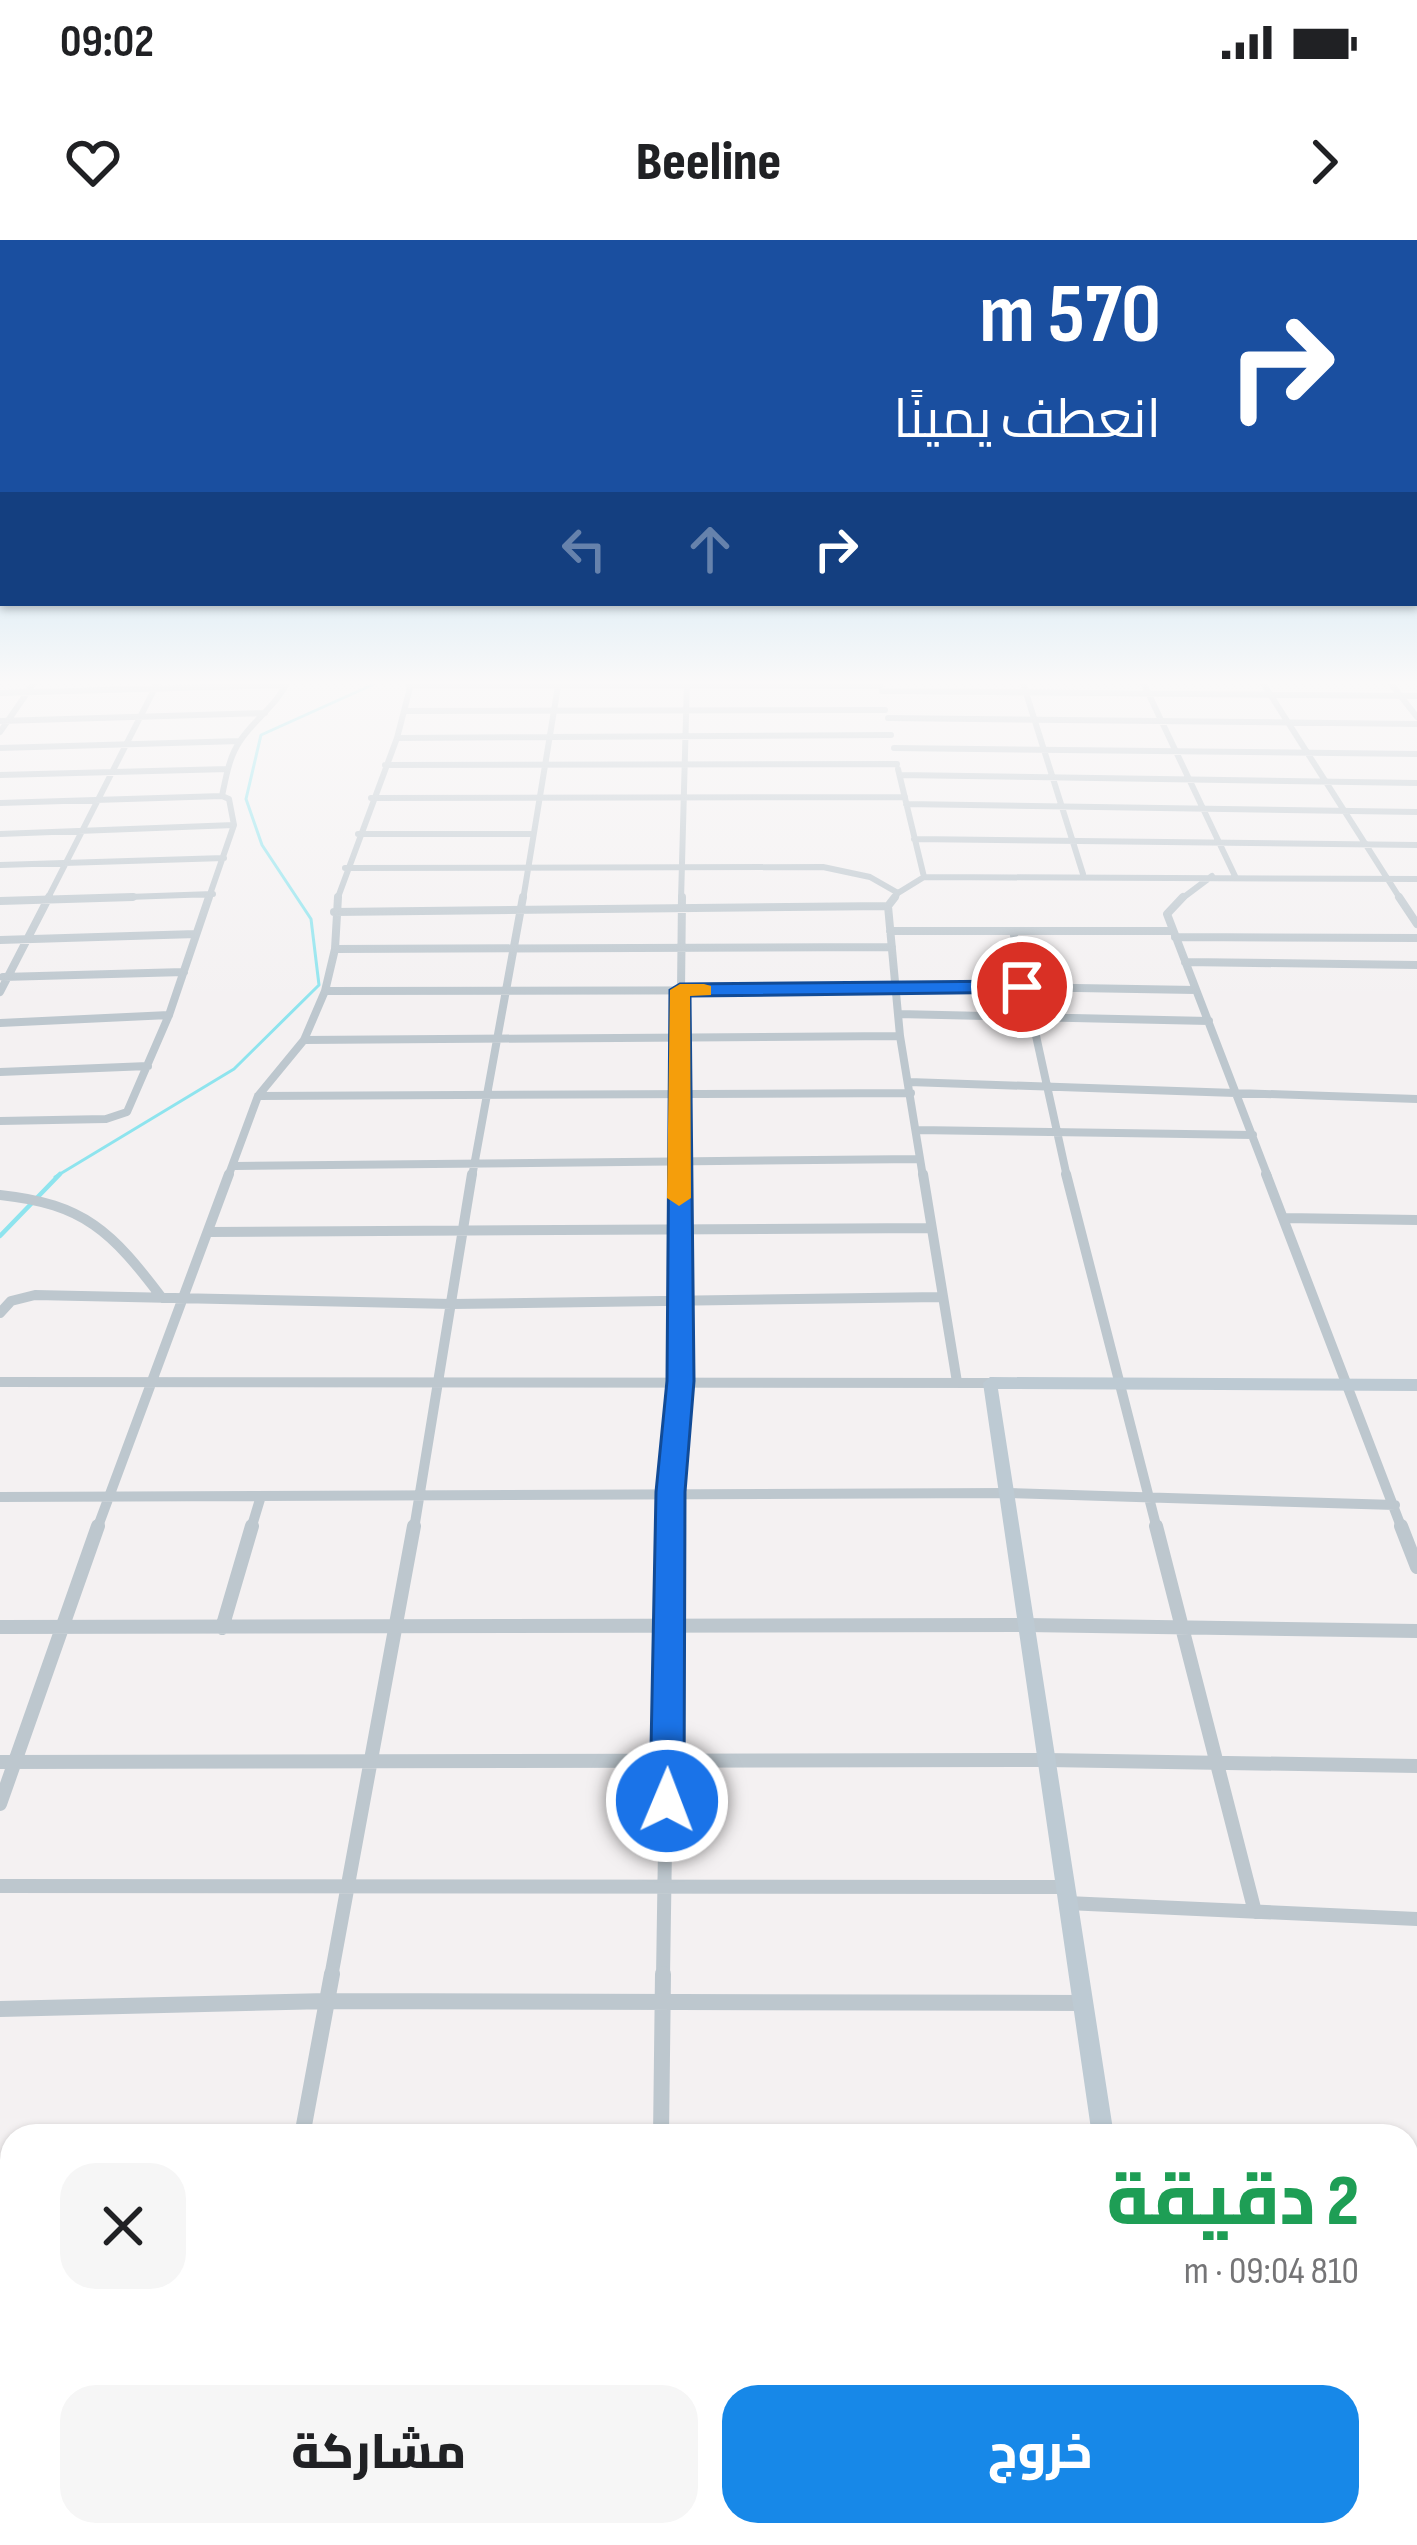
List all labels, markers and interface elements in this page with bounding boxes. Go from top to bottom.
text: 09:02 [60,15,154,70]
icon: heart [60,129,126,195]
icon: forward [1291,129,1357,195]
text: Beeline [636,130,781,195]
text: 570 m [979,265,1161,366]
icon: right [1203,288,1359,444]
text: انعطف يمينًا [893,388,1161,453]
icon: left [551,516,617,582]
icon: ahead [677,516,743,582]
icon: right [803,516,869,582]
pin [971,936,1073,1038]
icon: arrive [989,954,1055,1020]
position arrow [604,1738,730,1864]
text: 2 دقيقة [1106,2159,1359,2246]
button: close [60,2163,186,2289]
text: 810 m · 09:04 [1184,2248,1359,2295]
button: مشاركة [60,2385,698,2523]
button: خروج [722,2385,1359,2523]

